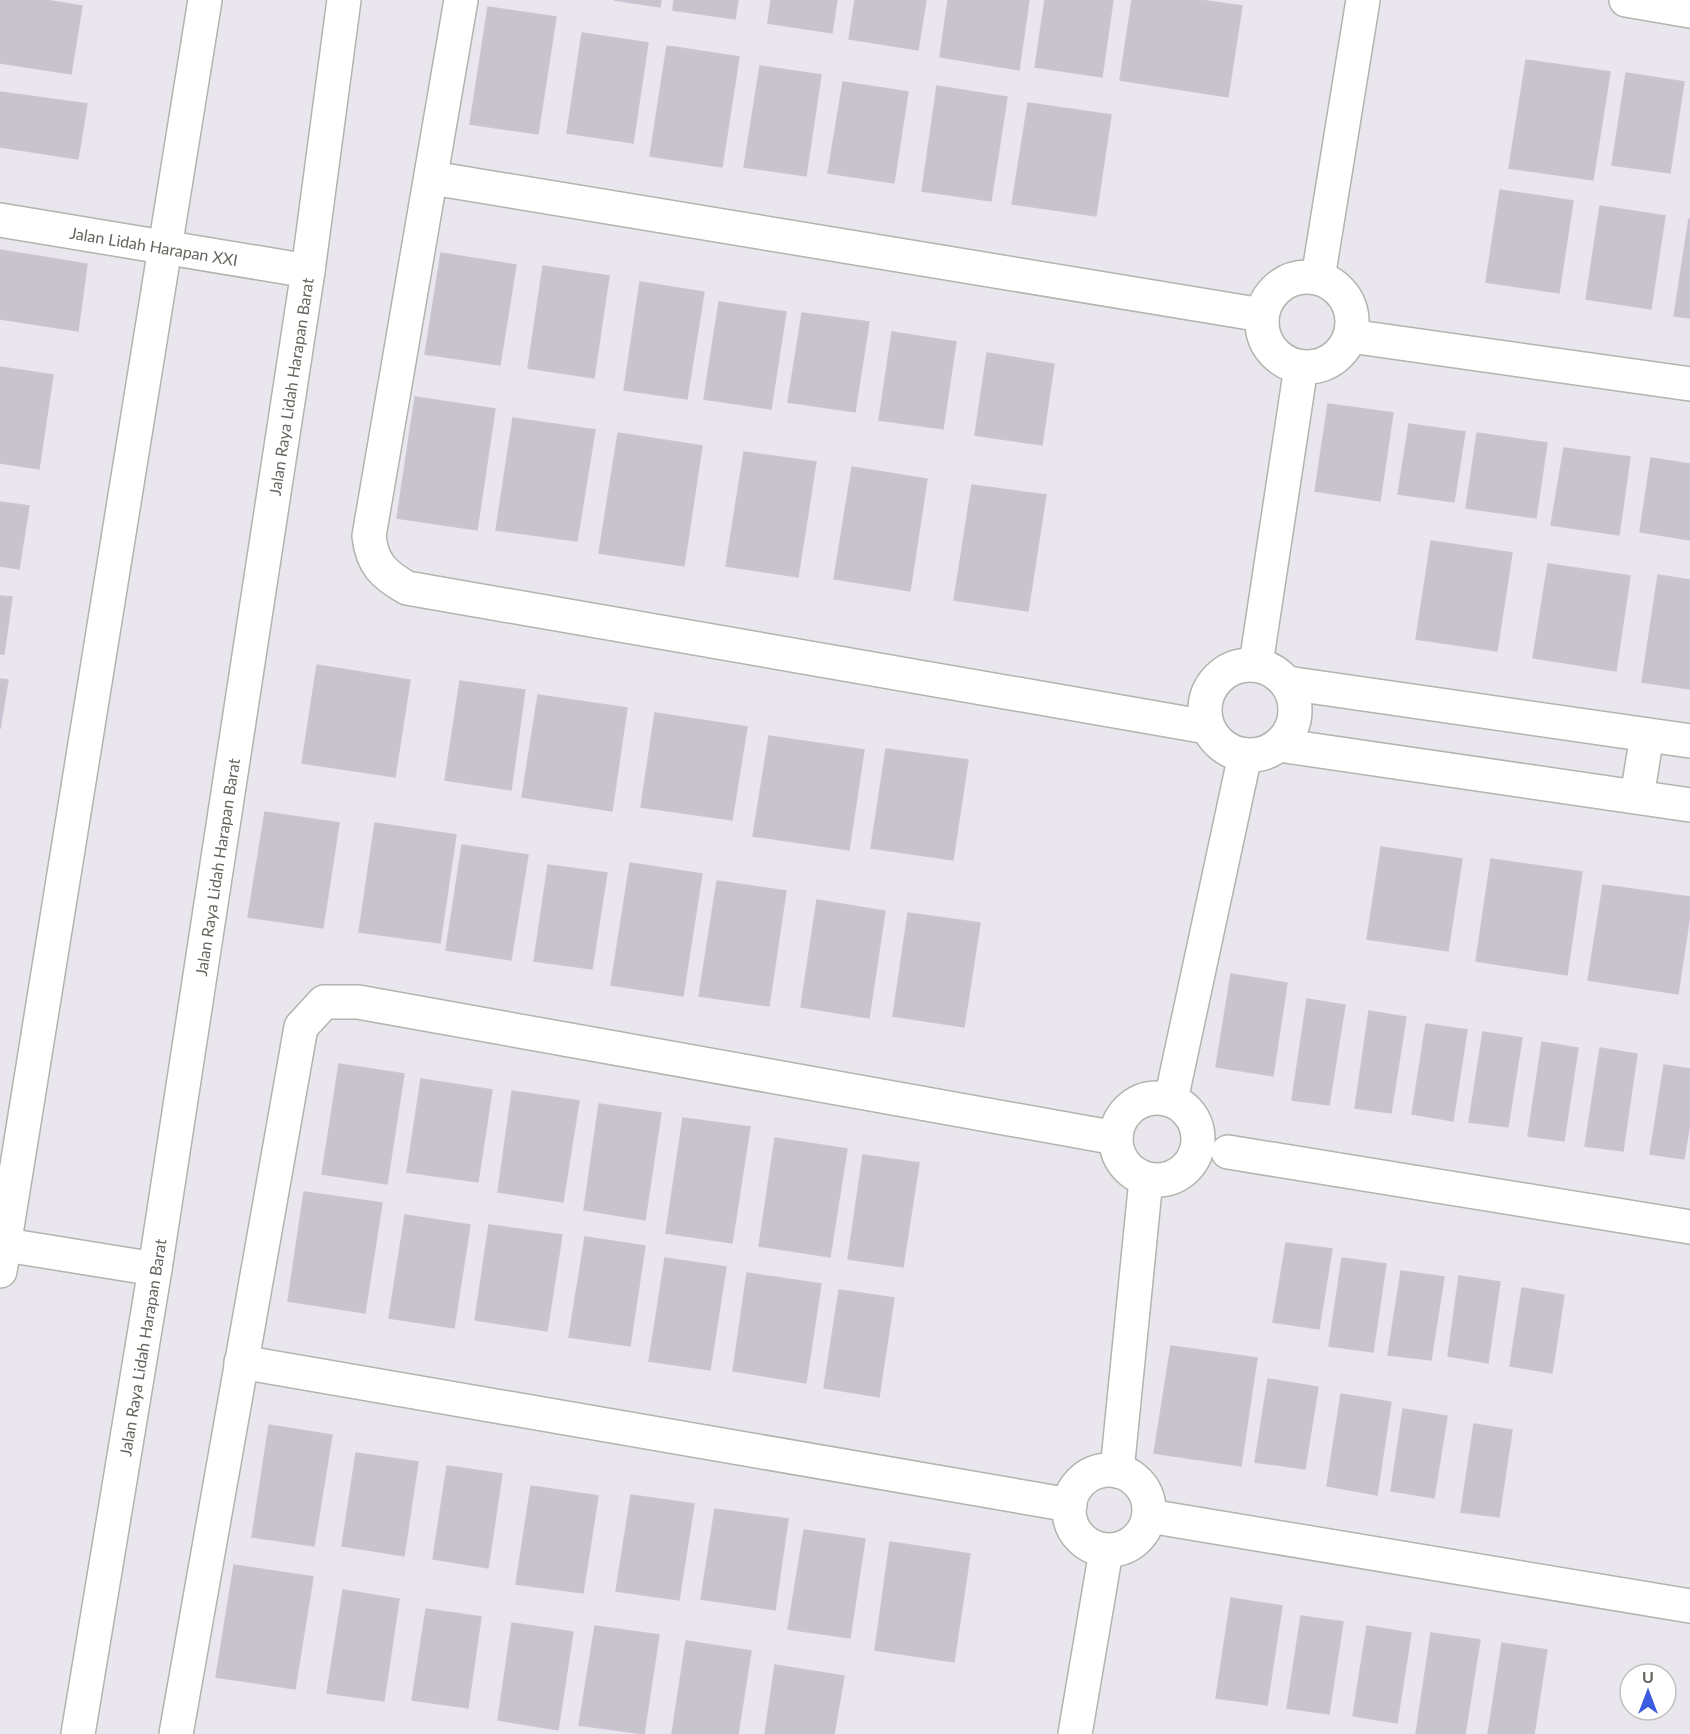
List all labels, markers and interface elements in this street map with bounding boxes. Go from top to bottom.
street label: Jalan Lidah Harapan XXI [68,222,239,269]
street label: Jalan Raya Lidah Harapan Barat [264,276,316,497]
street label: Jalan Raya Lidah Harapan Barat [191,757,243,977]
street label: Jalan Raya Lidah Harapan Barat [115,1237,169,1457]
north arrow [1618,1662,1678,1722]
text: U [1642,1667,1654,1686]

